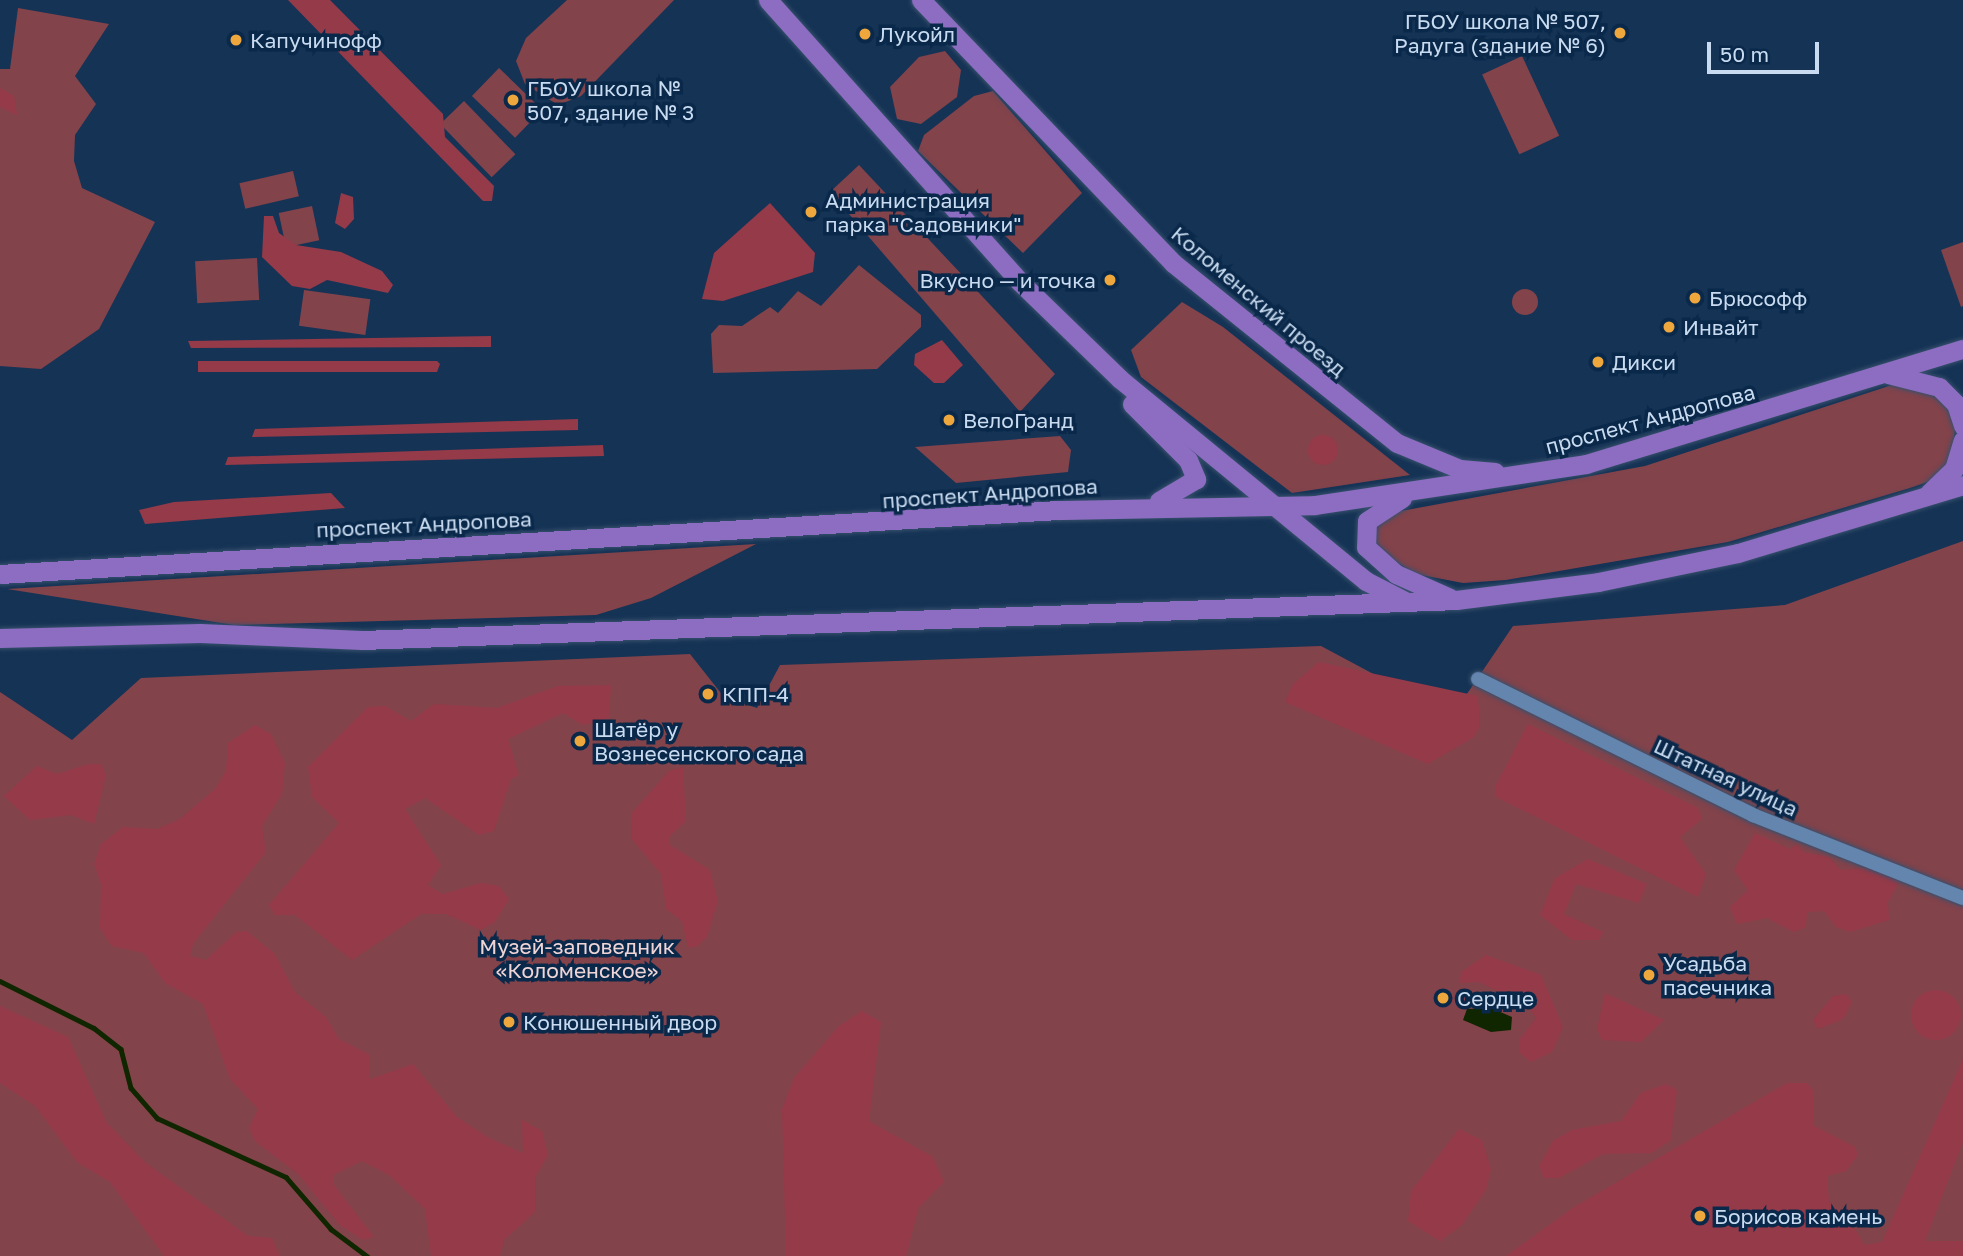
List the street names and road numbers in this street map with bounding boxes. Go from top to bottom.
street label: Коломенский проезд [1167,221,1351,381]
street label: проспект Андропова [1542,379,1758,459]
street label: проспект Андропова [881,473,1099,513]
street label: проспект Андропова [315,506,533,542]
street label: Штатная улица [1650,733,1802,821]

